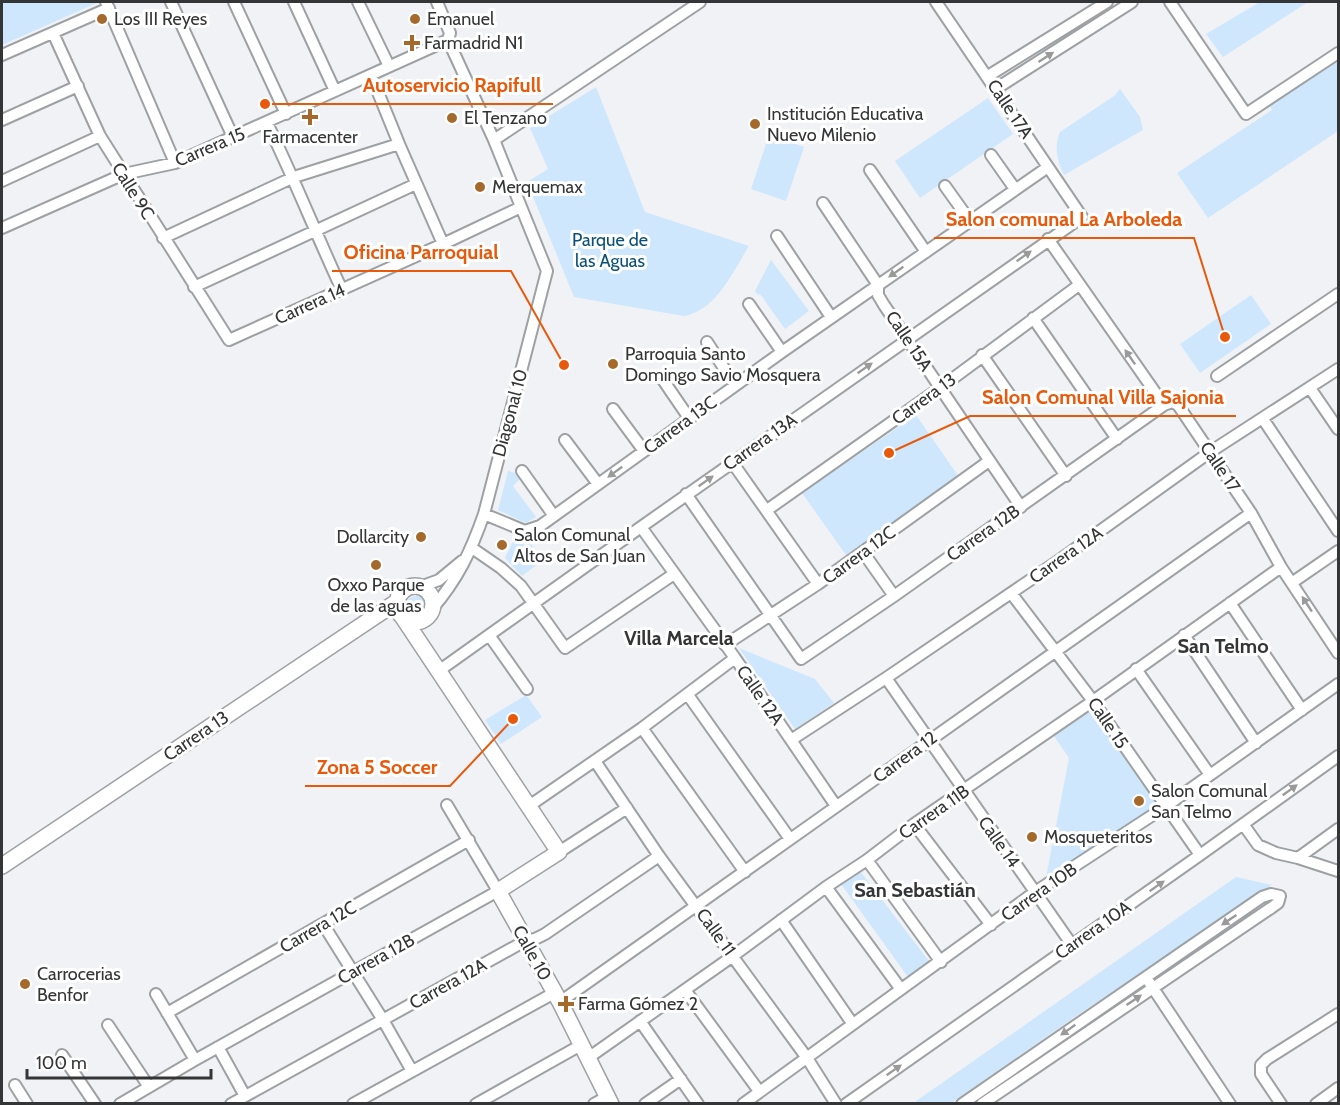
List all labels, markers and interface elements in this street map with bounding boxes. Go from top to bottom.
place label: Los III Reyes [114,8,207,30]
place label: Emanuel [427,8,495,30]
marker: Los III Reyes [95,12,109,26]
marker: Emanuel [408,12,422,26]
place label: Farmadrid N1 [424,32,523,54]
marker: Farmadrid N1 [405,36,419,50]
one-way arrow [1038,51,1054,62]
callout: Autoservicio Rapifull [350,66,553,104]
text: Autoservicio Rapifull [363,73,541,97]
street label: Calle 17A [982,75,1038,143]
place label: Institución Educativa Nuevo Milenio [767,103,924,146]
place label: El Tenzano [464,107,547,129]
marker: Farmacenter [303,110,317,124]
marker: El Tenzano [445,111,459,125]
marker: Institución Educativa Nuevo Milenio [748,117,762,131]
street label: Carrera 15 [172,122,248,172]
place label: Farmacenter [262,126,358,148]
street label: Calle 9C [107,159,159,223]
place label: Merquemax [492,176,583,198]
marker: Merquemax [473,180,487,194]
callout: Salon comunal La Arboleda [934,200,1194,238]
text: Salon comunal La Arboleda [946,207,1182,231]
park label: Parque de las Aguas [572,229,648,272]
callout: Oficina Parroquial [332,233,511,271]
text: Oficina Parroquial [344,240,498,264]
one-way arrow [1016,250,1032,262]
one-way arrow [889,266,905,278]
street label: Carrera 14 [271,279,349,329]
street label: Calle 15A [881,307,937,375]
place label: Parroquia Santo Domingo Savio Mosquera [625,343,821,386]
one-way arrow [1124,350,1136,366]
marker: Parroquia Santo Domingo Savio Mosquera [606,357,620,371]
one-way arrow [856,362,872,374]
street label: Diagonal 10 [488,367,532,459]
street label: Carrera 13 [888,368,960,430]
callout: Salon Comunal Villa Sajonia [970,378,1236,416]
text: Salon Comunal Villa Sajonia [982,385,1224,409]
street label: Carrera 13C [639,391,721,459]
street label: Carrera 13A [719,409,801,475]
street label: Calle 17 [1195,437,1245,497]
one-way arrow [607,466,623,478]
one-way arrow [697,475,713,487]
street label: Carrera 12B [942,500,1024,566]
street label: Carrera 12C [818,521,900,589]
street label: Carrera 12A [1025,522,1107,588]
place label: Salon Comunal Altos de San Juan [514,524,646,567]
place label: Dollarcity [336,526,409,548]
marker: Dollarcity [414,530,428,544]
marker: Salon Comunal Altos de San Juan [495,538,509,552]
marker: Oxxo Parque de las aguas [369,558,383,572]
place label: Oxxo Parque de las aguas [327,574,425,617]
one-way arrow [1301,596,1313,612]
district label: Villa Marcela [624,626,734,650]
district label: San Telmo [1177,634,1269,658]
street label: Calle 12A [732,661,788,729]
street label: Calle 15 [1083,693,1133,753]
street label: Carrera 13 [159,706,233,766]
street label: Carrera 12 [869,726,941,788]
callout: Zona 5 Soccer [305,748,450,786]
text: Zona 5 Soccer [317,755,438,779]
street label: Carrera 11B [895,780,974,844]
place label: Salon Comunal San Telmo [1151,780,1268,823]
one-way arrow [1282,784,1298,796]
marker: Salon Comunal San Telmo [1132,794,1146,808]
street label: Calle 14 [973,812,1025,872]
place label: Mosqueteritos [1044,826,1153,848]
marker: Mosqueteritos [1025,830,1039,844]
street label: Carrera 10B [997,858,1081,926]
district label: San Sebastián [854,878,976,902]
one-way arrow [1149,881,1165,892]
street label: Carrera 12C [276,896,360,958]
street label: Carrera 10A [1051,896,1135,964]
street label: Calle 11 [691,904,741,960]
one-way arrow [1221,914,1237,925]
street label: Calle 10 [508,921,556,985]
street label: Carrera 12B [334,929,418,989]
street label: Carrera 12A [406,954,490,1014]
place label: Carrocerias Benfor [37,963,121,1006]
marker: Carrocerias Benfor [18,977,32,991]
place label: Farma Gómez 2 [578,993,698,1015]
one-way arrow [1126,994,1142,1006]
marker: Farma Gómez 2 [559,997,573,1011]
one-way arrow [1060,1024,1076,1035]
scale bar [27,1042,212,1080]
text: 100 m [36,1052,87,1074]
one-way arrow [886,1064,902,1076]

